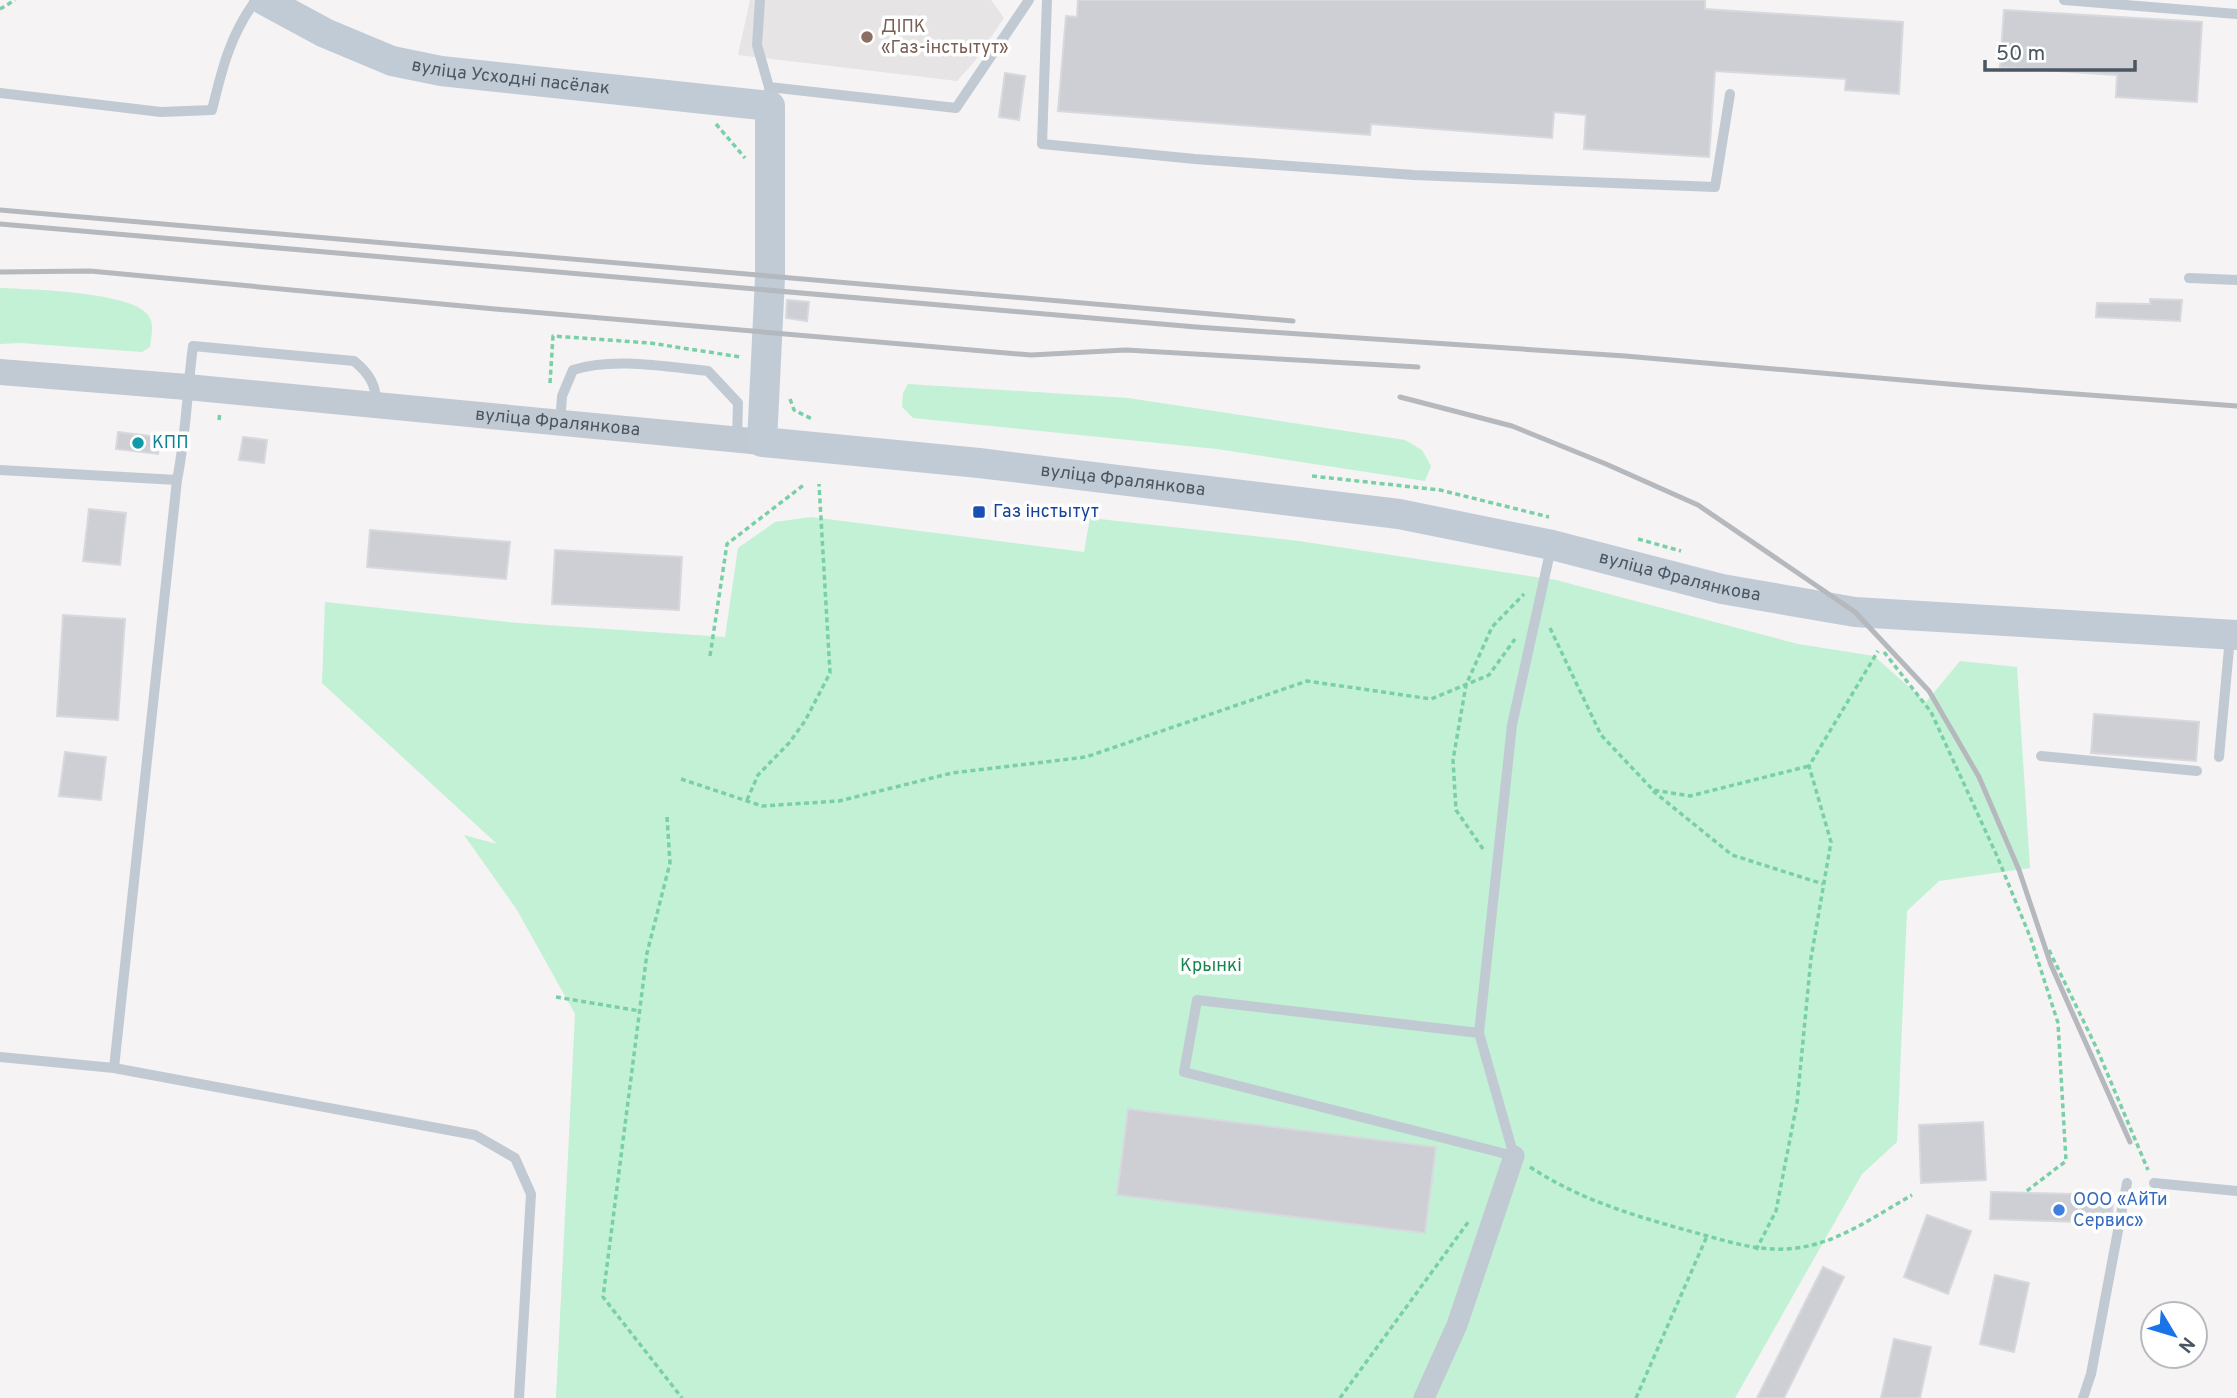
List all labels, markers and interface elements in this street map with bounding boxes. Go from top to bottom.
place label: ДІПК «Газ-інстытут» [881,16,1009,60]
scale bar [1985,28,2136,72]
marker: ДІПК «Газ-інстытут» [859,29,875,45]
text: 50 m [1996,41,2045,68]
street label: вуліца Усходні пасёлак [409,54,611,100]
street label: вуліца Фралянкова [474,403,641,442]
place label: КПП [152,432,189,455]
marker: КПП [130,435,146,451]
street label: вуліца Фралянкова [1039,459,1207,502]
place label: Газ інстытут [993,501,1099,524]
marker: Газ інстытут [971,504,987,520]
street label: вуліца Фралянкова [1596,546,1762,607]
park label: Крынкі [1180,955,1242,978]
place label: ООО «АйТи Сервис» [2073,1189,2168,1233]
marker: ООО «АйТи Сервис» [2051,1202,2067,1218]
north arrow [2139,1300,2209,1370]
text: N [2172,1331,2199,1357]

